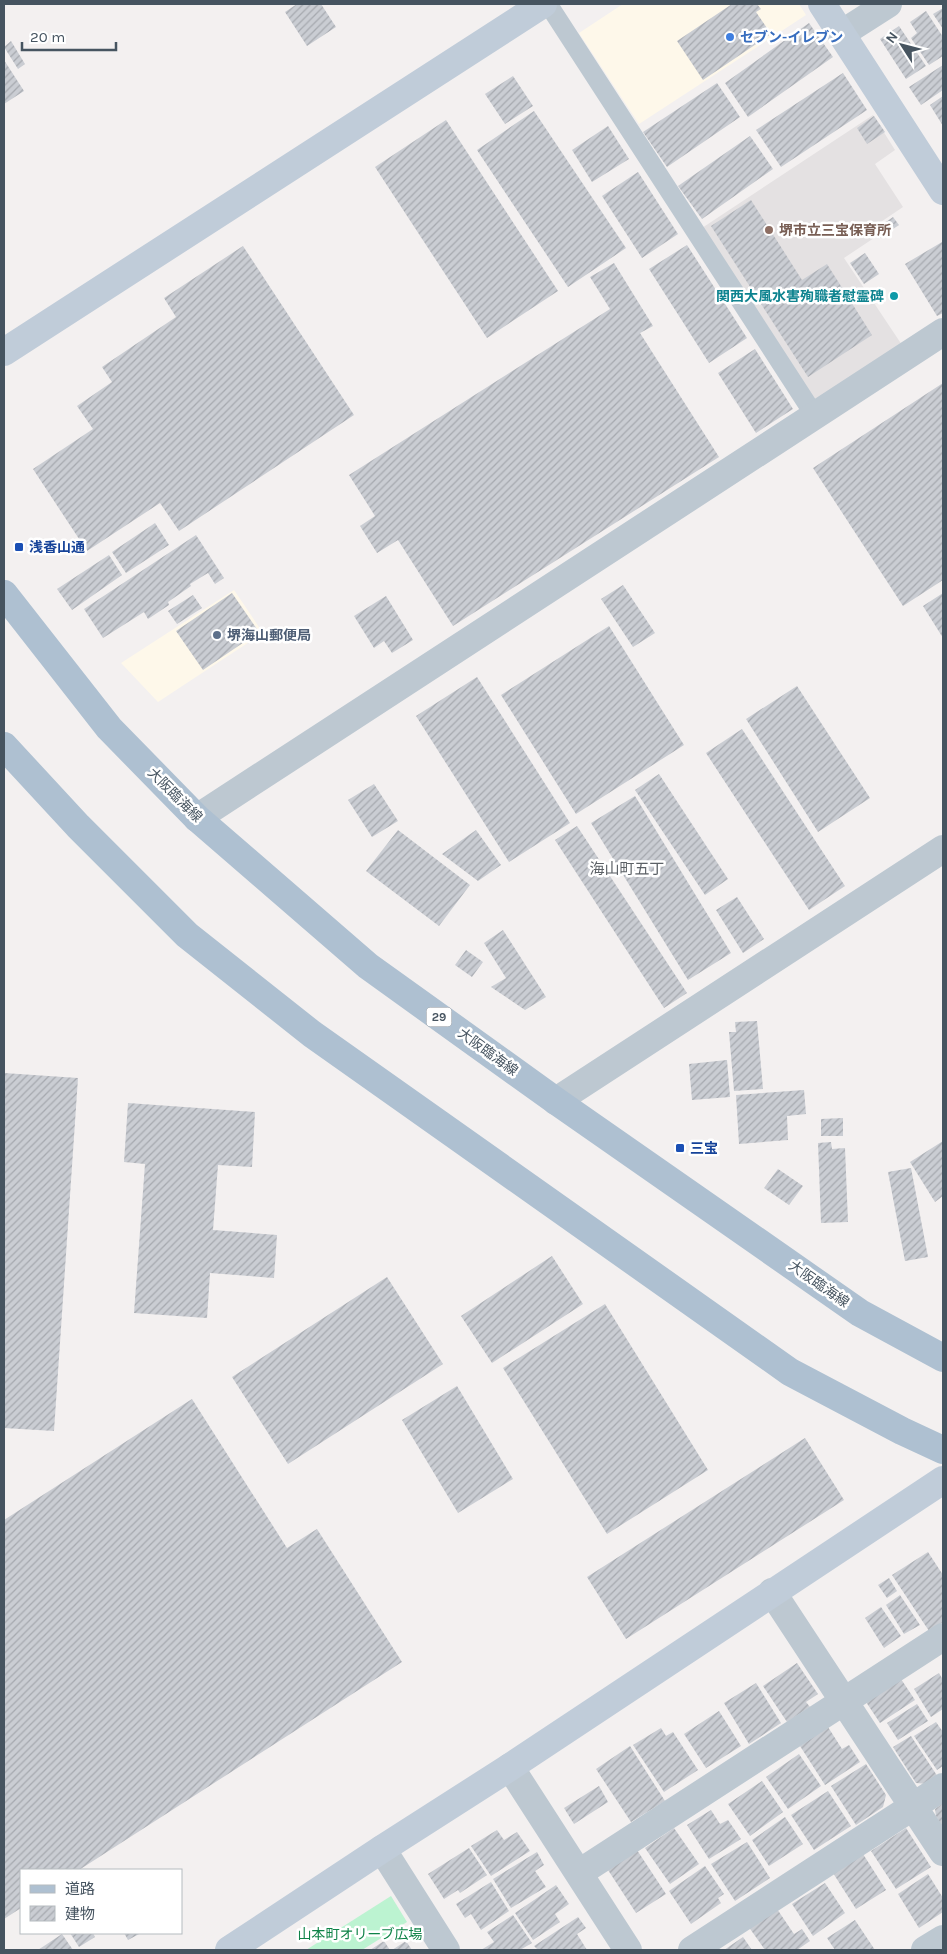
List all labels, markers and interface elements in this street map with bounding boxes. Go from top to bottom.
scale bar [22,20,116,52]
north arrow [877,20,927,70]
text: 20 m [30,28,65,46]
place label: セブン-イレブン [740,29,843,46]
text: N [882,29,902,47]
marker: セブン-イレブン [724,31,736,43]
place label: 堺市立三宝保育所 [779,222,891,239]
marker: 堺市立三宝保育所 [763,224,775,236]
place label: 関西大風水害殉職者慰霊碑 [716,288,884,305]
marker: 関西大風水害殉職者慰霊碑 [888,290,900,302]
place label: 浅香山通 [29,539,85,556]
marker: 浅香山通 [13,541,25,553]
place label: 堺海山郵便局 [227,627,311,644]
marker: 堺海山郵便局 [211,629,223,641]
street label: 大阪臨海線 [144,764,206,826]
district label: 海山町五丁 [589,860,665,878]
road number: 29 [426,1008,452,1026]
street label: 大阪臨海線 [455,1025,521,1079]
place label: 三宝 [690,1140,718,1157]
marker: 三宝 [674,1142,686,1154]
street label: 大阪臨海線 [785,1257,853,1311]
legend [20,1869,182,1934]
text: 道路 [65,1880,95,1898]
text: 建物 [65,1905,95,1923]
park label: 山本町オリーブ広場 [297,1926,423,1943]

